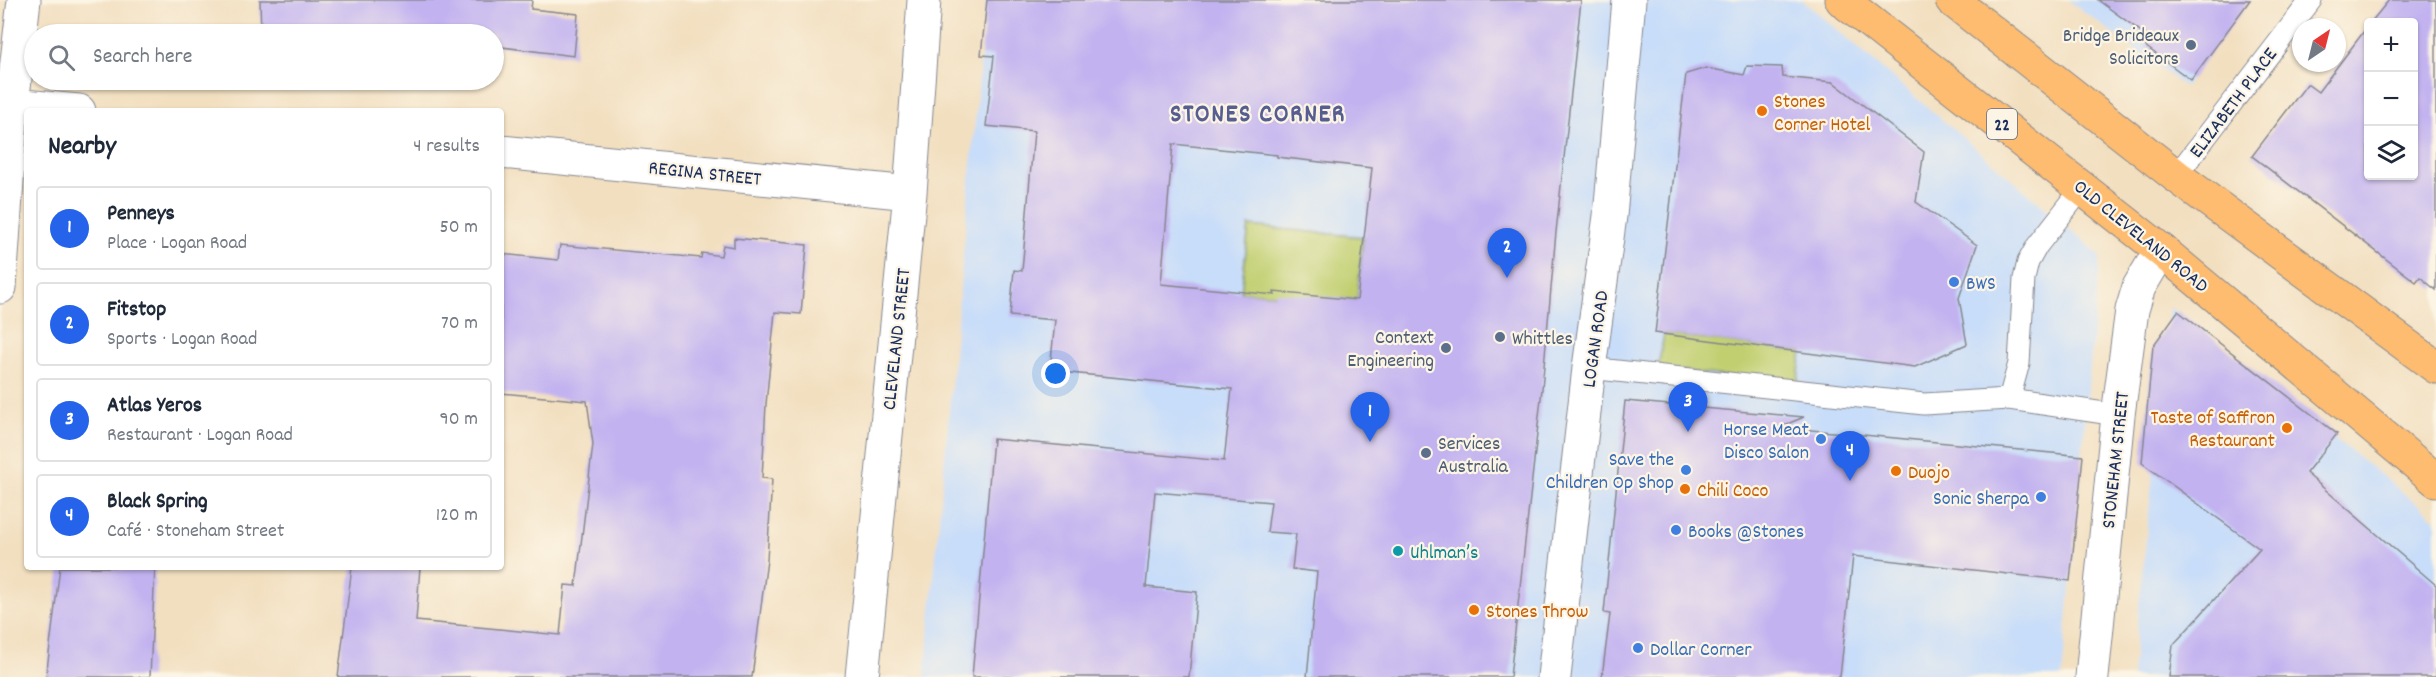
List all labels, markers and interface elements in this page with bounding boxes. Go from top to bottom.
north arrow [2292,18,2346,72]
map controls [2364,18,2418,180]
button: + [2364,18,2418,72]
place label: Bridge Brideaux Solicitors [2063,23,2180,74]
search box [24,24,504,90]
marker: Bridge Brideaux Solicitors [2184,38,2198,52]
icon: search [45,41,78,74]
text: Search here [93,42,192,73]
street label: ELIZABETH PLACE [2184,43,2285,165]
button: − [2364,72,2418,126]
place label: Stones Corner Hotel [1774,89,1871,140]
district label: STONES CORNER [1170,97,1346,134]
marker: Stones Corner Hotel [1755,104,1769,118]
road number: 22 [1987,109,2017,139]
button: layers [2364,126,2418,180]
text: Nearby [48,129,116,166]
text: 4 results [413,133,480,161]
street label: REGINA STREET [647,155,762,195]
street label: OLD CLEVELAND ROAD [2067,174,2214,301]
text: Penneys [107,199,175,230]
text: 1 [67,214,72,242]
text: 50 m [440,214,478,242]
pin: 2 [1488,228,1526,278]
text: Place · Logan Road [107,230,247,258]
street label: CLEVELAND STREET [877,267,919,412]
place label: BWS [1966,271,1996,299]
marker: BWS [1947,275,1961,289]
street label: LOGAN ROAD [1576,289,1618,390]
text: Fitstop [107,295,166,326]
text: 2 [65,310,74,338]
text: 70 m [441,310,478,338]
place label: Context Engineering [1347,325,1434,376]
text: Sports · Logan Road [107,326,257,354]
place label: Whittles [1512,326,1573,354]
marker: Whittles [1493,330,1507,344]
marker: Context Engineering [1439,341,1453,355]
your location [1041,359,1070,388]
pin: 3 [1668,382,1708,432]
text: Atlas Yeros [107,391,202,422]
street label: STONEHAM STREET [2096,391,2138,530]
pin: 1 [1350,392,1390,442]
place label: Taste of Saffron Restaurant [2151,405,2275,456]
text: 3 [65,406,74,434]
text: 90 m [440,406,478,434]
place label: Horse Meat Disco Salon [1723,417,1809,468]
marker: Taste of Saffron Restaurant [2280,421,2294,435]
text: Restaurant · Logan Road [107,422,293,450]
place label: Services Australia [1438,431,1509,482]
marker: Horse Meat Disco Salon [1814,432,1828,446]
pin: 4 [1830,432,1870,481]
marker: Services Australia [1419,446,1433,460]
place label: Save the Children Op Shop [1546,447,1674,498]
place label: Duojo [1908,460,1950,488]
marker: Save the Children Op Shop [1679,463,1693,477]
marker: Duojo [1889,464,1903,478]
place label: Chili Coco [1697,478,1769,506]
marker: Chili Coco [1678,482,1692,496]
place label: Sonic Sherpa [1933,486,2030,514]
text: Black Spring [107,487,208,518]
marker: Sonic Sherpa [2034,490,2048,504]
text: 4 [65,502,74,530]
text: 120 m [436,502,478,530]
text: Café · Stoneham Street [107,518,284,546]
place label: Books @Stones [1688,519,1804,547]
marker: Books @Stones [1669,523,1683,537]
place label: Uhlman’s [1410,540,1478,568]
marker: Uhlman’s [1391,544,1405,558]
place label: Stones Throw [1486,599,1589,627]
marker: Stones Throw [1467,603,1481,617]
place label: Dollar Corner [1650,637,1752,665]
marker: Dollar Corner [1631,641,1645,655]

